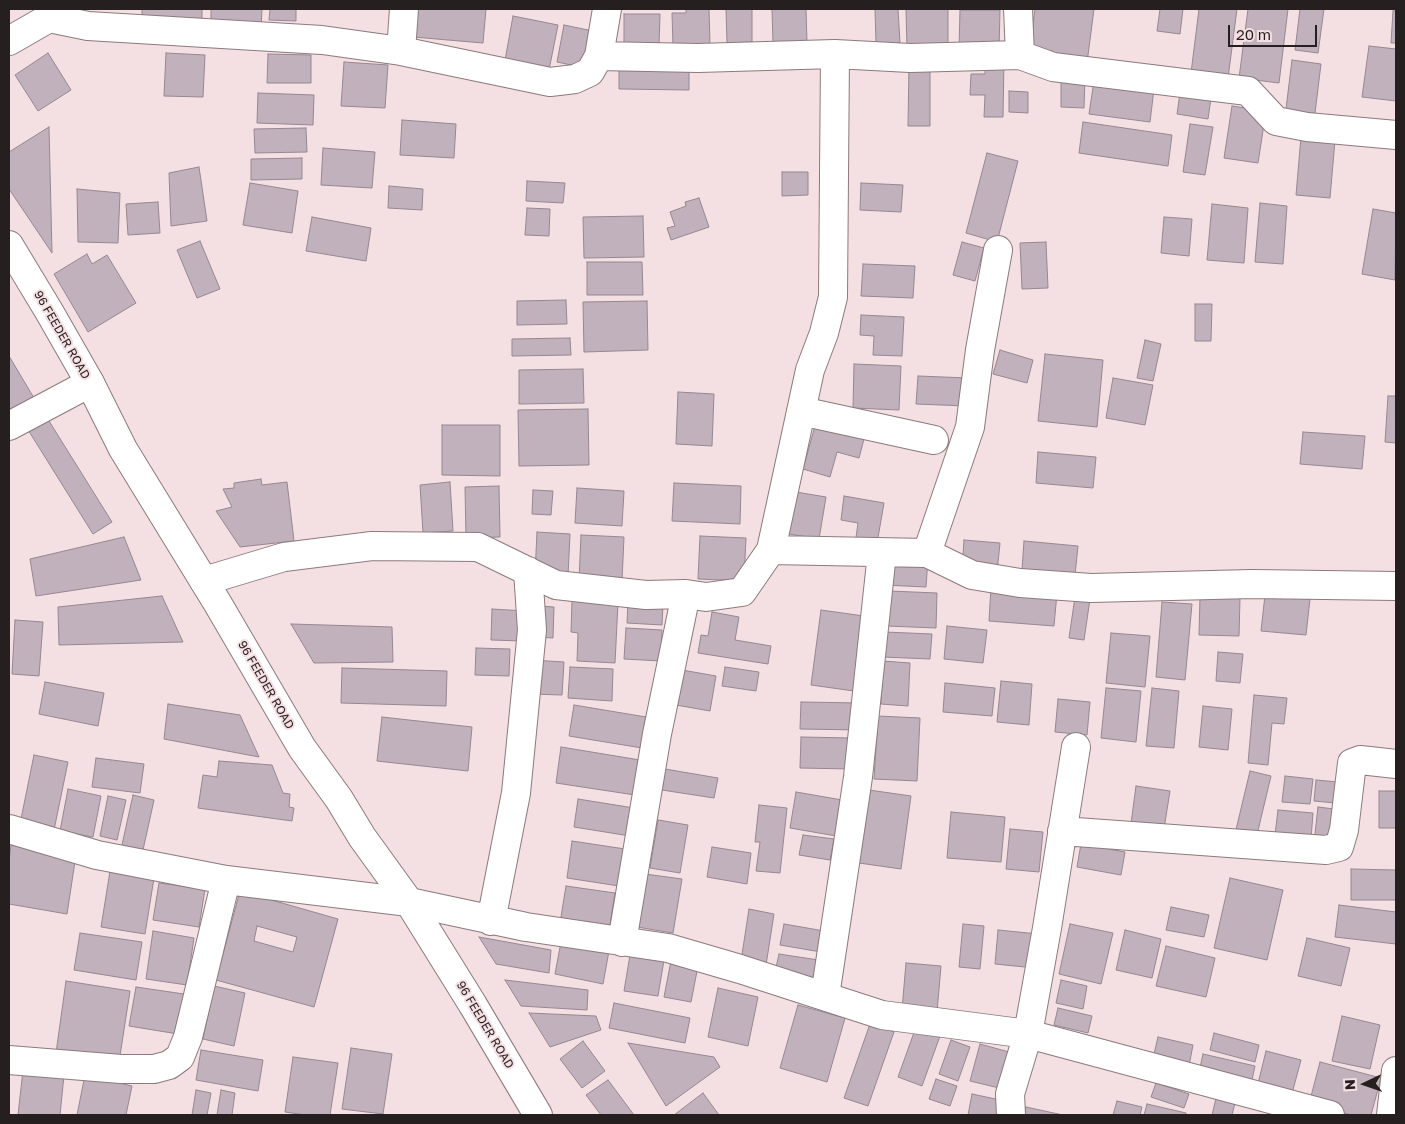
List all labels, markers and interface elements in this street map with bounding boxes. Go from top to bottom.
scale bar [1230,15,1319,47]
text: 20 m [1236,25,1271,43]
street label: 96 FEEDER ROAD [31,288,93,382]
street label: 96 FEEDER ROAD [235,638,297,732]
street label: 96 FEEDER ROAD [453,979,517,1071]
north arrow [1340,1059,1390,1109]
text: N [1341,1079,1358,1091]

